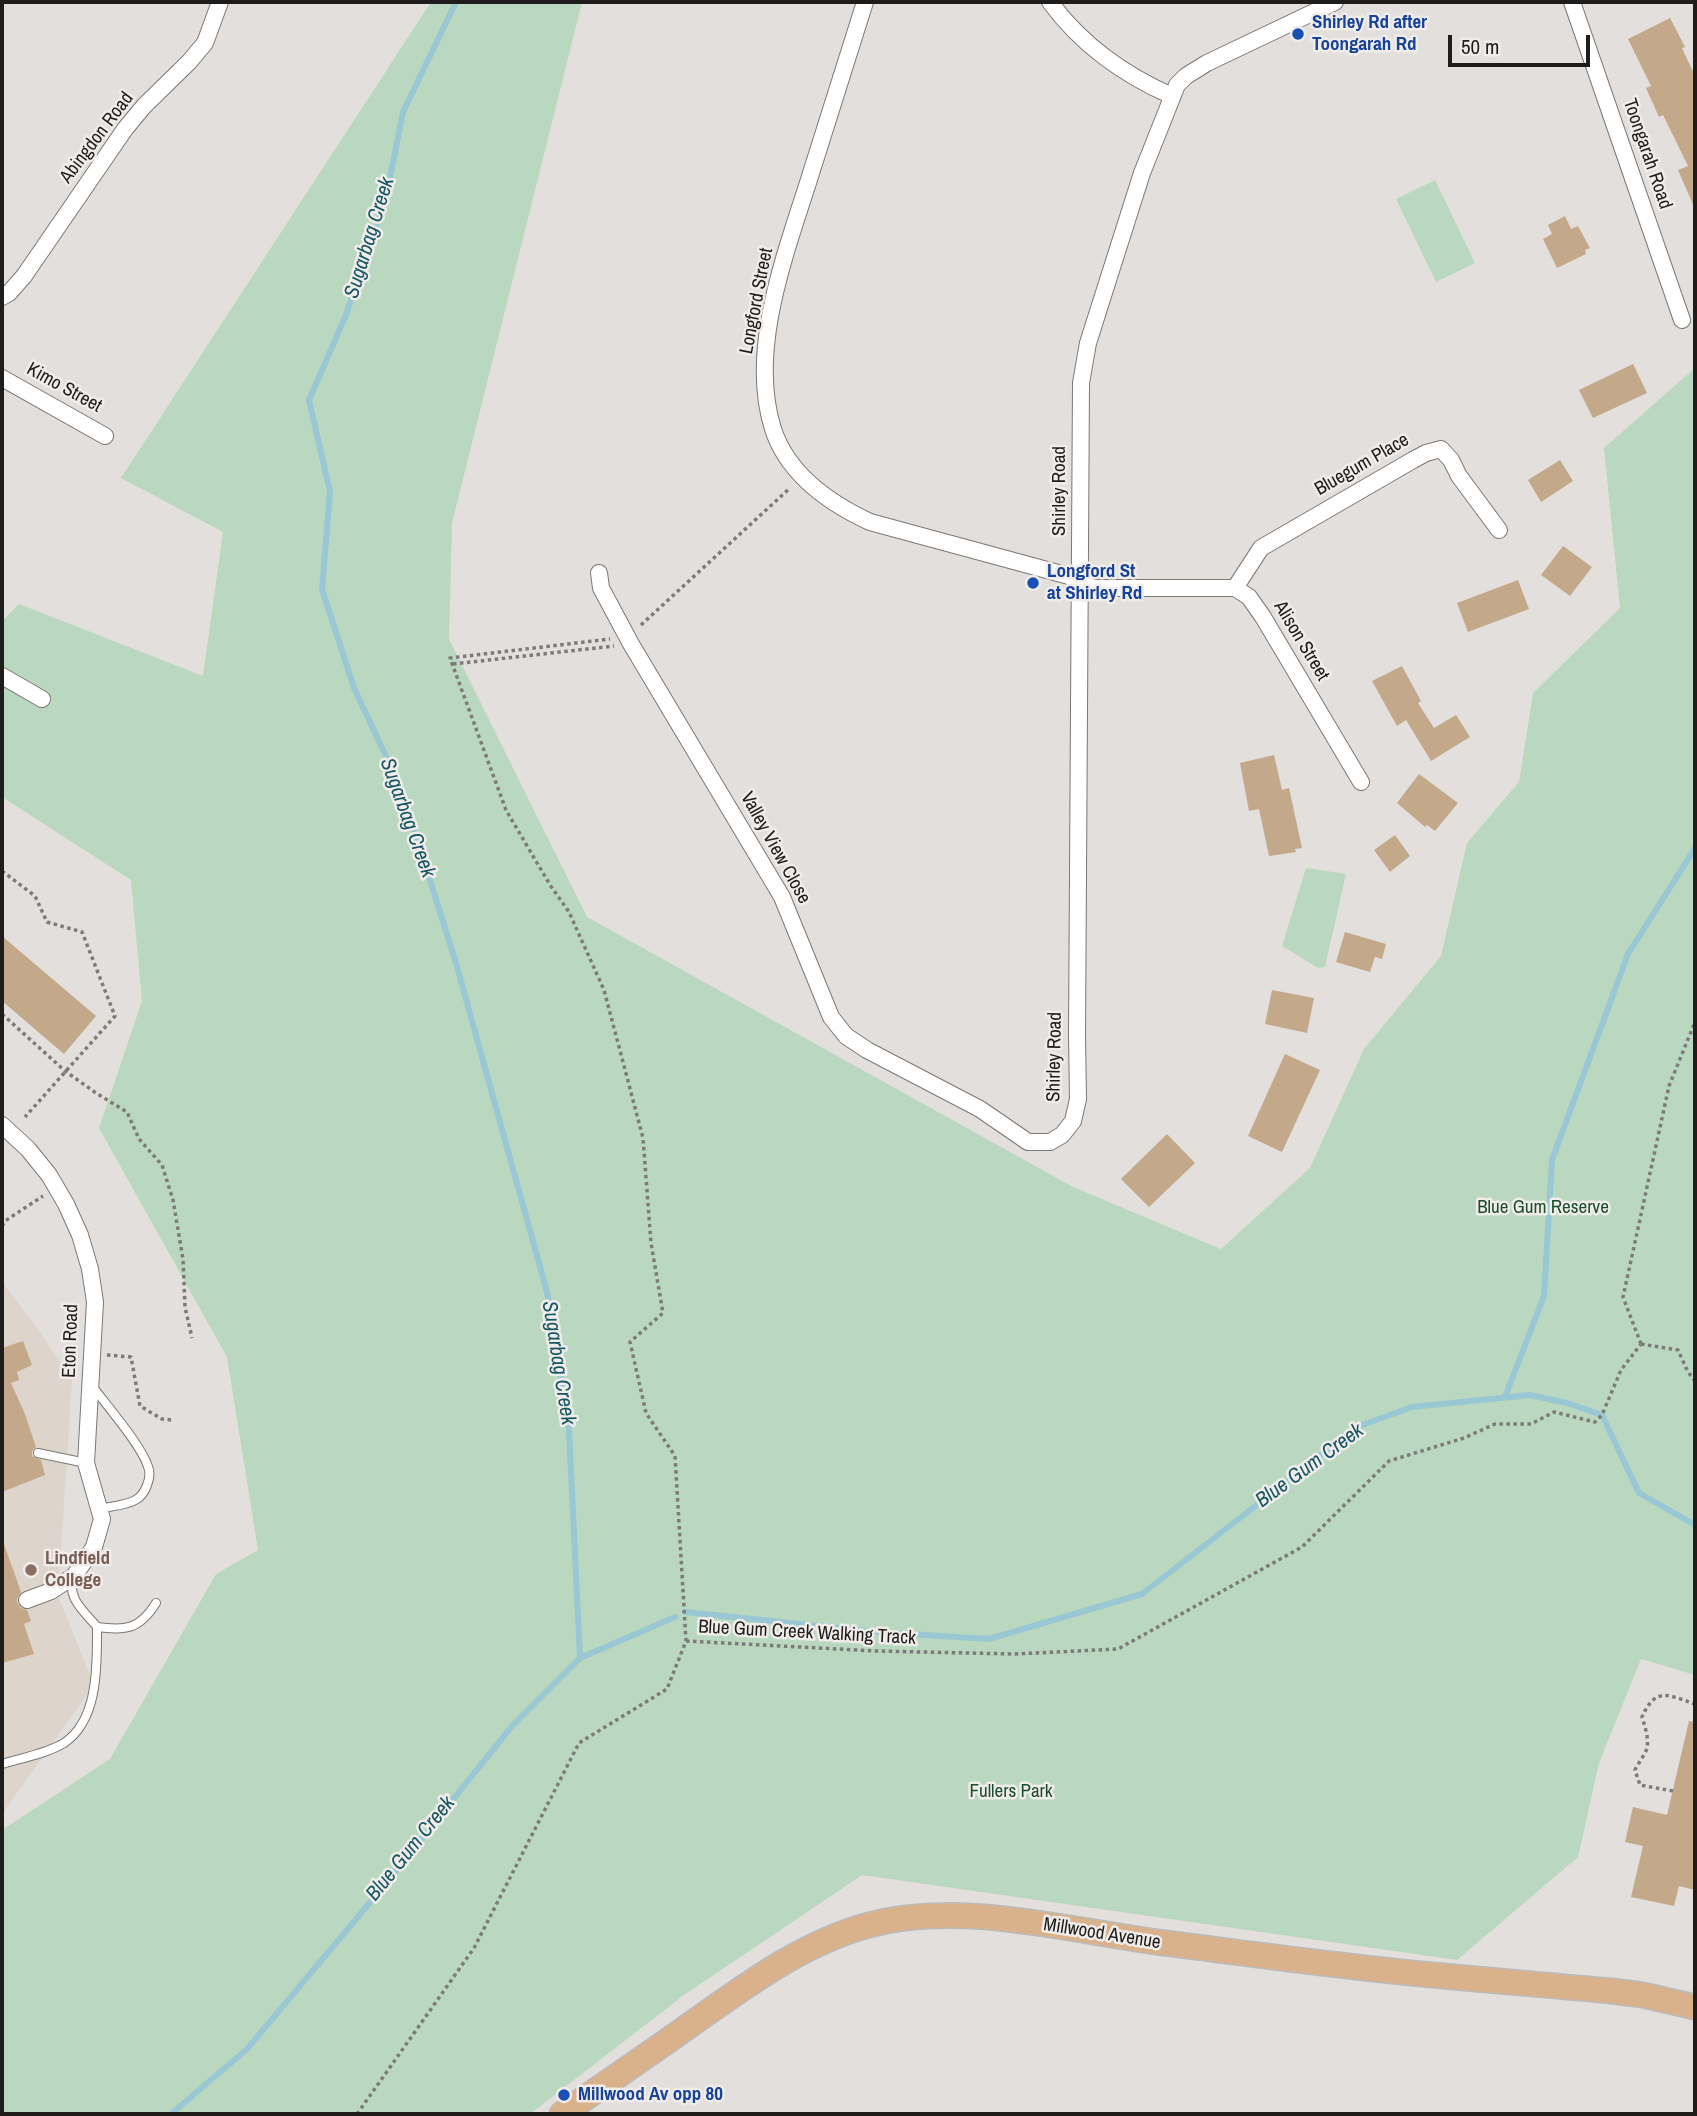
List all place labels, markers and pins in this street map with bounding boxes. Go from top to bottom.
place label: Shirley Rd after Toongarah Rd [1312,12,1427,56]
marker: Shirley Rd after Toongarah Rd [1290,26,1306,42]
place label: Longford St at Shirley Rd [1047,561,1142,605]
marker: Longford St at Shirley Rd [1025,575,1041,591]
place label: Lindfield College [45,1548,110,1592]
marker: Lindfield College [23,1562,39,1578]
place label: Millwood Av opp 80 [578,2084,723,2106]
marker: Millwood Av opp 80 [556,2087,572,2103]

